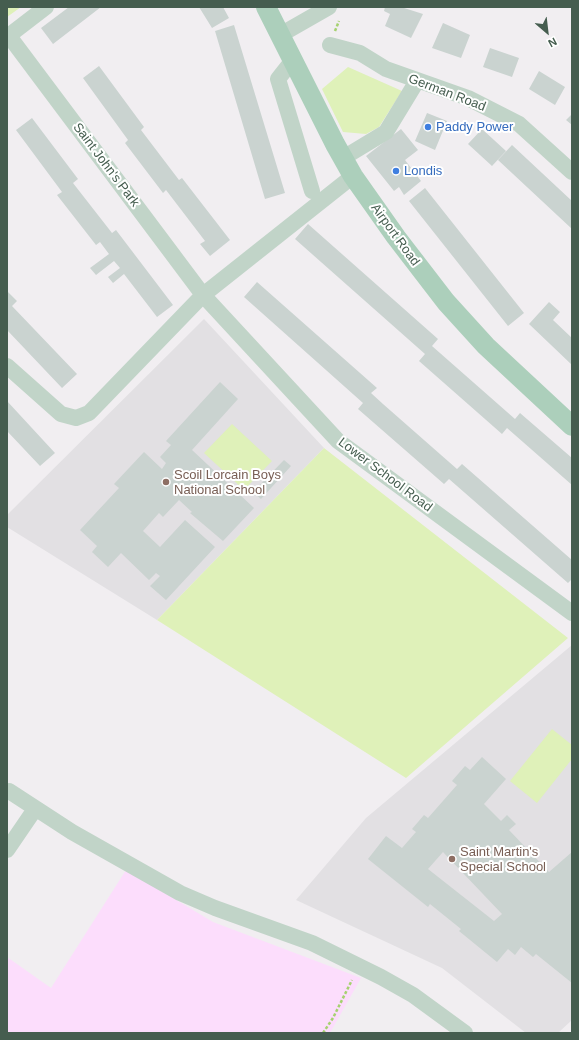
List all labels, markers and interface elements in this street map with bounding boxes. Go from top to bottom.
north arrow [527,12,567,52]
text: N [546,35,559,50]
street label: German Road [406,71,488,115]
place label: Paddy Power [436,119,513,135]
street label: Saint John's Park [69,120,143,210]
marker: Paddy Power [423,122,433,132]
place label: Londis [404,163,442,179]
marker: Londis [391,166,401,176]
street label: Airport Road [367,201,423,269]
street label: Lower School Road [335,435,435,515]
place label: Scoil Lorcain Boys National School [174,467,281,498]
marker: Scoil Lorcain Boys National School [161,477,171,487]
place label: Saint Martin's Special School [460,844,546,875]
marker: Saint Martin's Special School [447,854,457,864]

